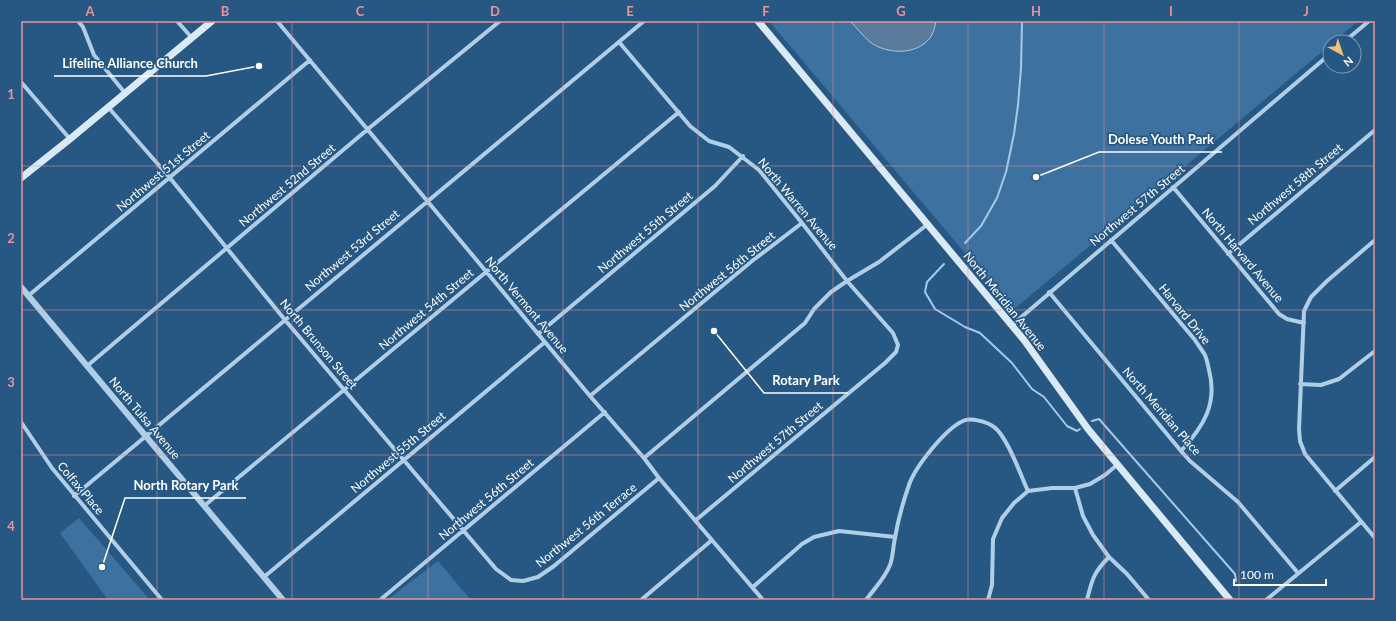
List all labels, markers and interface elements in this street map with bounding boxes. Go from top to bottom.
text: A [84,3,95,19]
text: B [221,3,230,19]
text: C [356,3,365,19]
text: D [490,3,500,19]
text: E [626,3,634,19]
text: F [762,3,770,19]
text: G [896,3,906,19]
text: H [1031,3,1041,19]
text: I [1169,3,1173,19]
text: J [1303,3,1309,19]
north arrow [1322,34,1362,74]
callout: Lifeline Alliance Church [54,51,206,76]
text: N [1341,54,1356,70]
text: Lifeline Alliance Church [62,55,198,71]
text: 1 [7,86,15,102]
street label: Northwest 51st Street [113,127,213,214]
callout: Dolese Youth Park [1099,127,1222,152]
text: Dolese Youth Park [1108,131,1214,147]
street label: Northwest 52nd Street [236,140,339,230]
street label: Northwest 58th Street [1245,140,1346,228]
street label: North Warren Avenue [755,155,841,253]
street label: Northwest 57th Street [1087,161,1188,249]
street label: Northwest 55th Street [595,188,696,276]
street label: North Harvard Avenue [1199,205,1287,305]
street label: Northwest 53rd Street [302,206,403,294]
street label: Northwest 56th Street [676,227,778,314]
text: 2 [7,230,15,246]
street label: North Meridian Avenue [960,248,1050,354]
street label: North Vermont Avenue [482,254,572,356]
street label: Northwest 54th Street [376,265,477,353]
street label: Harvard Drive [1156,281,1214,347]
street label: North Brunson Street [277,296,361,393]
street label: North Meridian Place [1120,364,1204,458]
callout: Rotary Park [764,368,848,393]
text: Rotary Park [772,372,840,388]
text: 3 [7,374,15,390]
street label: North Tulsa Avenue [106,374,184,462]
street label: Northwest 57th Street [725,398,826,486]
street label: Northwest 55th Street [348,408,449,496]
street label: Northwest 56th Street [436,455,537,543]
street label: Colfax Place [54,458,108,518]
callout: North Rotary Park [125,473,246,498]
text: North Rotary Park [134,477,239,493]
street label: Northwest 56th Terrace [533,480,639,570]
text: 4 [7,518,15,534]
scale bar [1234,561,1326,587]
text: 100 m [1240,567,1274,582]

